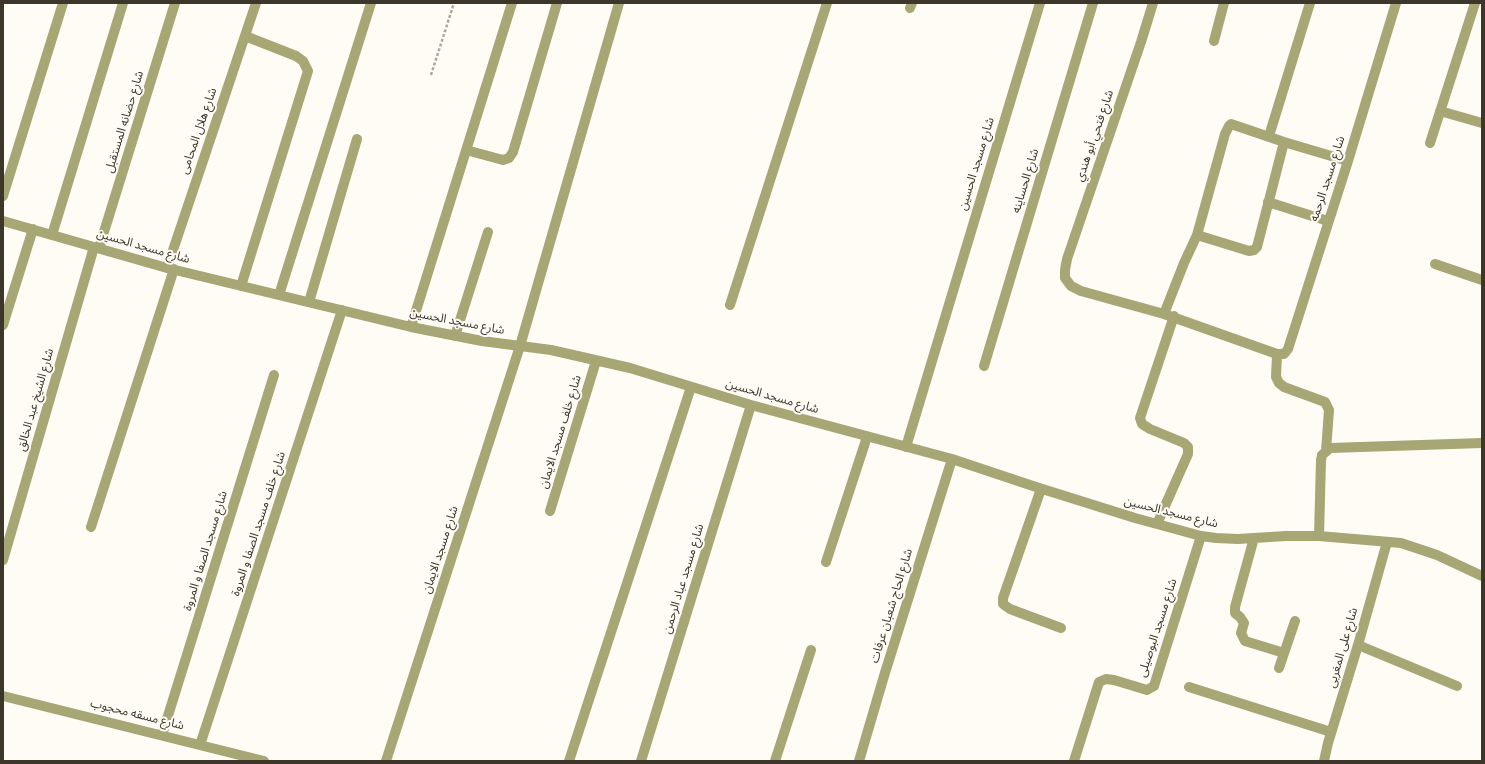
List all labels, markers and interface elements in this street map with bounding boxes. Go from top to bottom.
street label: شارع حضانه المستقبل [103,69,147,175]
street label: شارع هلال المحامى [177,86,221,176]
street label: شارع فتحي أبو هندي [1073,88,1117,184]
street label: شارع مسجد الحسين [956,116,998,212]
street label: شارع مسجد الرحمه [1307,134,1349,224]
street label: شارع الحساينه [1009,147,1043,215]
street label: شارع مسجد الحسين [95,227,191,267]
street label: شارع مسجد الحسين [408,306,506,338]
street label: شارع الشيخ عبد الخالق [14,347,58,453]
street label: شارع خلف مسجد الايمان [537,374,585,490]
street label: شارع مسجد الحسين [724,377,820,417]
street label: شارع خلف مسجد الصفا و المروة [229,450,289,598]
street label: شارع مسجد الصفا و المروة [181,489,231,613]
street label: شارع مسجد الحسين [1123,494,1219,532]
street label: شارع مسجد الايمان [420,504,462,596]
street label: شارع مسجد عباد الرحمن [660,522,708,636]
street label: شارع الحاج شعبان عرفات [868,547,916,665]
street label: شارع مسجد البوصيلى [1135,577,1181,679]
street label: شارع على المغربى [1325,606,1361,690]
street label: شارع مسقه محجوب [89,696,185,734]

